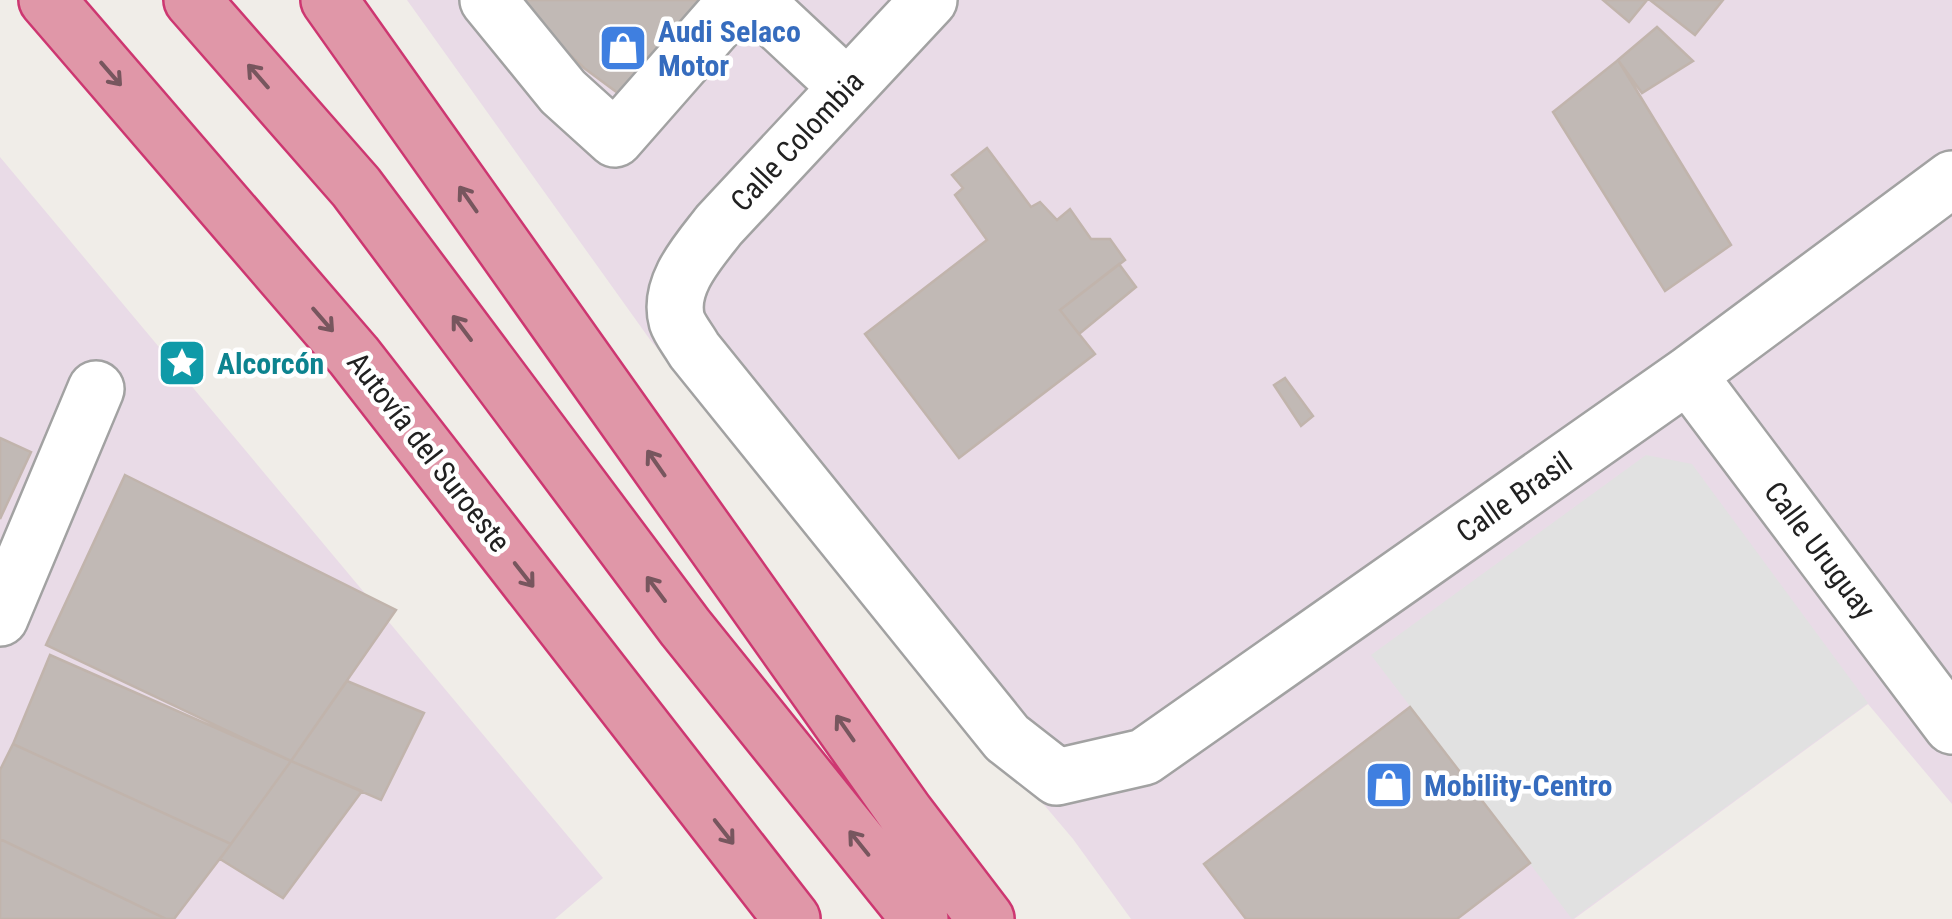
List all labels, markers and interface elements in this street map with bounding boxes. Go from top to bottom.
place label: Audi Selaco Motor [658,14,801,83]
shop icon: Audi Selaco Motor [597,22,649,74]
one-way arrow [99,61,122,86]
one-way arrow [247,63,269,89]
street label: Calle Colombia [723,64,871,218]
one-way arrow [457,186,478,213]
one-way arrow [312,307,335,332]
one-way arrow [451,315,472,342]
place icon: Alcorcón [156,337,208,389]
street label: Autovía del Suroeste [340,345,518,559]
place label: Alcorcón [217,346,324,381]
street label: Calle Brasil [1450,445,1578,549]
one-way arrow [646,450,667,478]
street label: Calle Uruguay [1757,475,1883,625]
one-way arrow [514,561,535,588]
one-way arrow [646,576,667,603]
one-way arrow [835,715,856,742]
shop icon: Mobility-Centro [1363,759,1415,811]
place label: Mobility-Centro [1424,768,1612,803]
one-way arrow [713,818,735,844]
one-way arrow [849,830,870,857]

